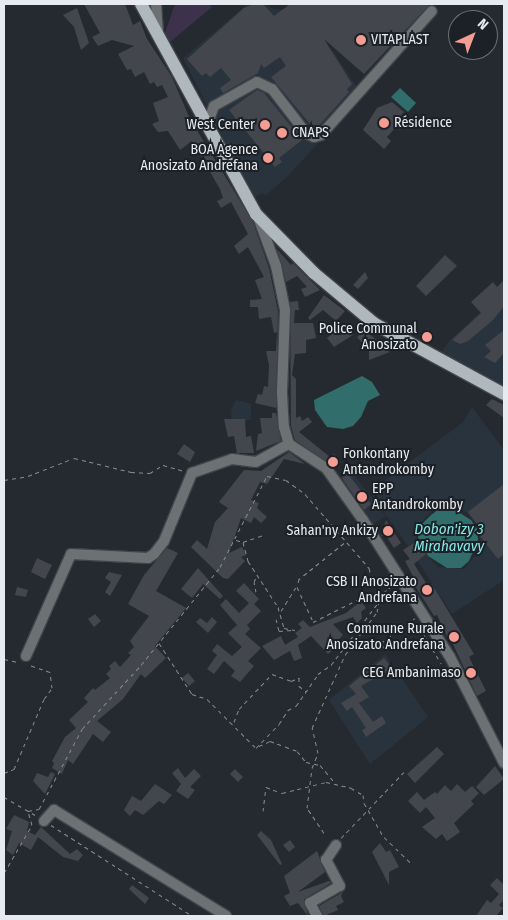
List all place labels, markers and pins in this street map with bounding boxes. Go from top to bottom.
place label: VITAPLAST [371,32,429,48]
marker: VITAPLAST [355,34,367,46]
place label: Résidence [394,115,452,131]
place label: West Center [187,117,255,133]
marker: Résidence [378,117,390,129]
marker: West Center [259,119,271,131]
place label: CNAPS [292,125,329,141]
marker: CNAPS [276,127,288,139]
place label: BOA Agence Anosizato Andrefana [140,142,258,174]
marker: BOA Agence Anosizato Andrefana [262,152,274,164]
place label: Police Communal Anosizato [319,321,417,354]
marker: Police Communal Anosizato [421,331,433,343]
place label: Fonkontany Antandrokomby [343,446,434,478]
marker: Fonkontany Antandrokomby [327,456,339,468]
place label: EPP Antandrokomby [372,481,463,514]
marker: EPP Antandrokomby [356,491,368,503]
place label: Sahan'ny Ankizy [287,523,378,539]
marker: Sahan'ny Ankizy [382,525,394,537]
place label: CSB II Anosizato Andrefana [326,574,417,606]
marker: CSB II Anosizato Andrefana [421,584,433,596]
place label: Commune Rurale Anosizato Andrefana [326,621,444,654]
marker: Commune Rurale Anosizato Andrefana [448,631,460,643]
place label: CEG Ambanimaso [362,665,461,681]
marker: CEG Ambanimaso [465,667,477,679]

